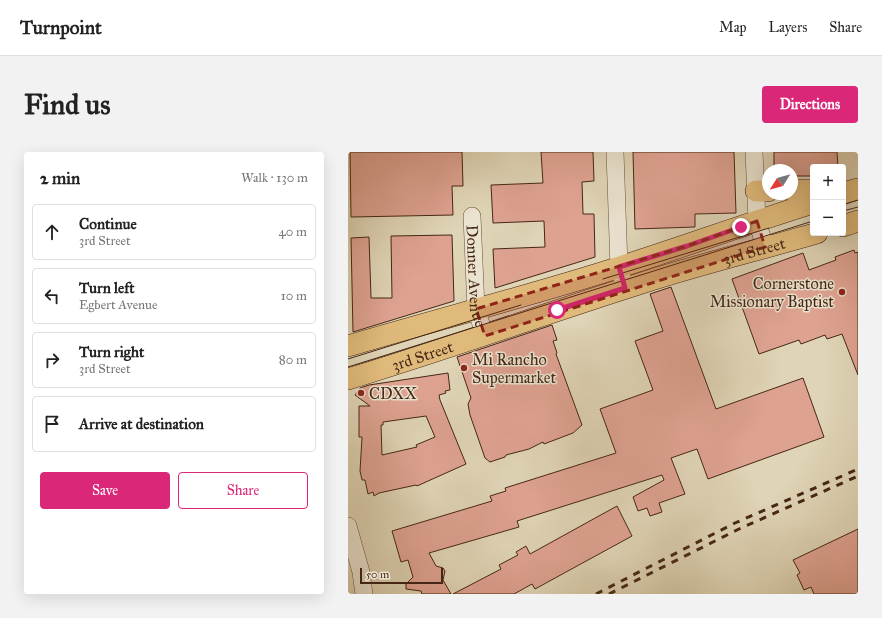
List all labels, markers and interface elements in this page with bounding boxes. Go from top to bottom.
text: Turnpoint [20,16,102,39]
text: Map [719,19,747,36]
text: Layers [769,19,807,36]
text: Share [829,19,862,36]
button: Directions [762,86,858,123]
text: Find us [24,87,110,122]
north arrow [762,164,798,200]
map controls [810,164,846,236]
button: + [810,164,846,200]
text: 2 min [40,168,80,189]
text: Walk · 130 m [241,170,308,186]
button: − [810,200,846,236]
text: Continue [79,215,137,233]
route end [732,218,750,236]
icon: ahead [41,221,63,243]
text: 40 m [278,224,307,240]
street label: Donner Avenue [463,224,491,329]
text: 3rd Street [79,233,131,249]
street label: 3rd Street [721,233,788,268]
place label: Cornerstone Missionary Baptist [710,274,834,311]
text: Turn left [79,279,135,297]
icon: left [41,285,63,307]
marker: Cornerstone Missionary Baptist [837,287,847,297]
text: 10 m [281,288,307,304]
text: Egbert Avenue [79,297,157,313]
route start [548,301,566,319]
street label: 3rd Street [389,337,456,374]
text: Turn right [79,343,144,361]
icon: right [41,349,63,371]
place label: Mi Rancho Supermarket [472,350,556,387]
text: 80 m [279,352,307,368]
text: 3rd Street [79,361,131,377]
marker: Mi Rancho Supermarket [459,363,469,373]
place label: CDXX [369,384,418,403]
marker: CDXX [356,388,366,398]
icon: arrive [41,413,63,435]
text: Arrive at destination [79,415,204,433]
button: Save [40,472,170,509]
button: Share [178,472,308,509]
scale bar [360,566,443,585]
text: 50 m [366,568,389,581]

